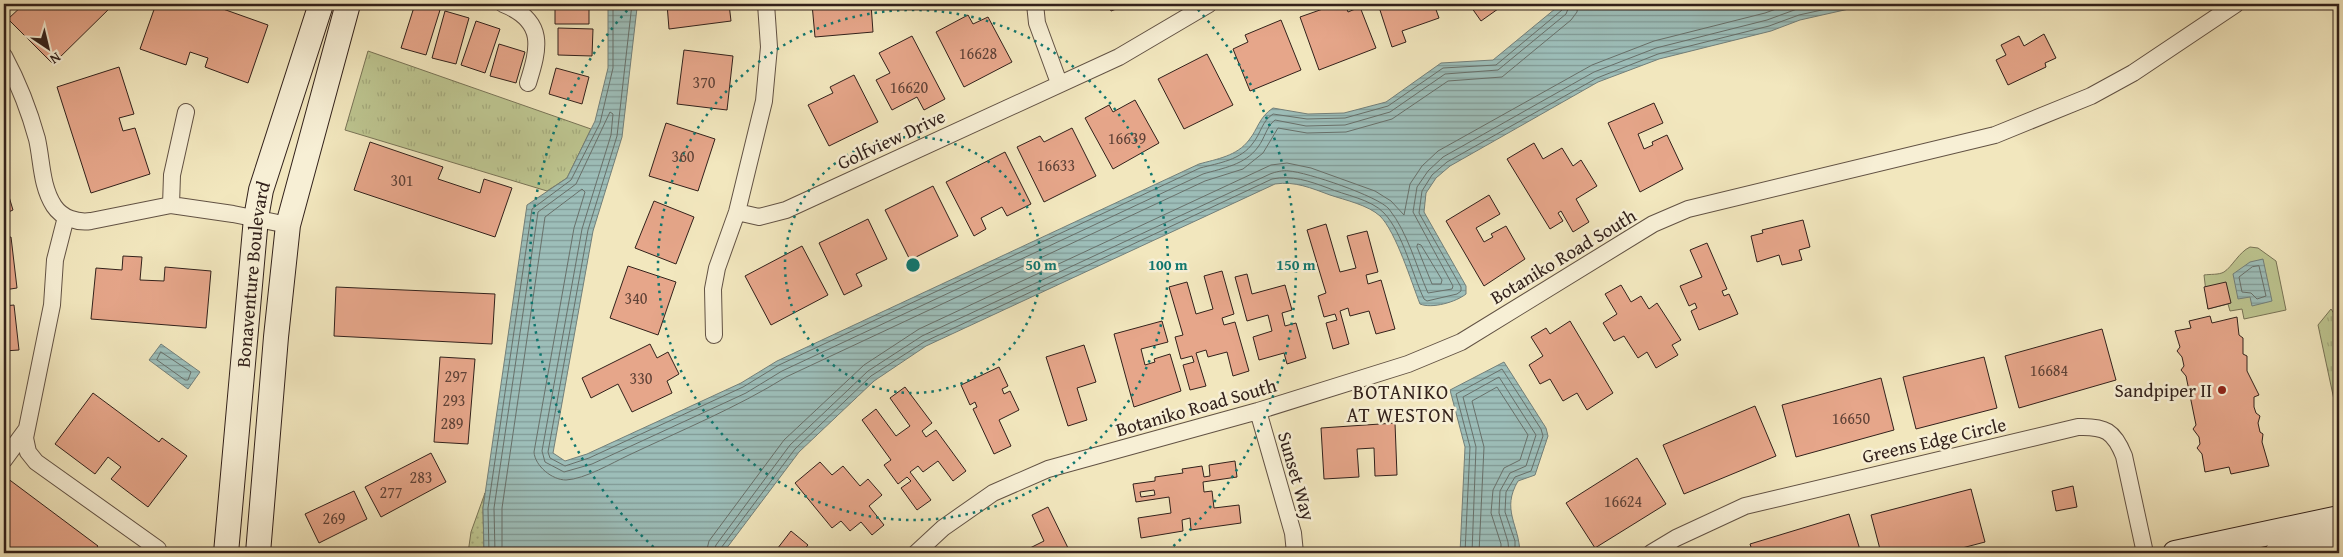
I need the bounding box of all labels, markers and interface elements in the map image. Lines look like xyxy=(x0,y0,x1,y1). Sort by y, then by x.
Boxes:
north arrow xyxy=(22,22,72,72)
house number: 16628 xyxy=(959,41,998,65)
text: N xyxy=(45,48,65,70)
house number: 370 xyxy=(692,70,716,94)
house number: 16620 xyxy=(890,75,929,99)
street label: Golfview Drive xyxy=(832,102,950,176)
house number: 16639 xyxy=(1108,126,1147,150)
house number: 360 xyxy=(671,144,695,168)
house number: 16633 xyxy=(1037,153,1075,177)
house number: 301 xyxy=(390,168,414,192)
street label: Bonaventure Boulevard xyxy=(229,177,277,369)
street label: Botaniko Road South xyxy=(1485,201,1642,311)
text: 50 m xyxy=(1025,254,1057,275)
text: 100 m xyxy=(1148,254,1188,275)
text: 150 m xyxy=(1276,254,1316,275)
centre of rings xyxy=(904,256,922,274)
house number: 340 xyxy=(624,286,648,310)
house number: 16684 xyxy=(2030,358,2069,382)
house number: 297 xyxy=(444,364,468,388)
house number: 330 xyxy=(629,366,653,390)
street label: Botaniko Road South xyxy=(1112,371,1280,443)
place label: Sandpiper II xyxy=(2114,376,2212,404)
district label: BOTANIKO AT WESTON xyxy=(1346,377,1456,429)
marker: Sandpiper II xyxy=(2216,384,2228,396)
house number: 293 xyxy=(442,388,466,412)
house number: 16650 xyxy=(1832,406,1871,430)
street label: Greens Edge Circle xyxy=(1859,410,2009,470)
house number: 289 xyxy=(440,411,464,435)
street label: Sunset Way xyxy=(1271,428,1323,524)
house number: 283 xyxy=(409,465,433,489)
house number: 277 xyxy=(379,480,403,504)
house number: 16624 xyxy=(1604,489,1643,513)
house number: 269 xyxy=(322,506,346,530)

